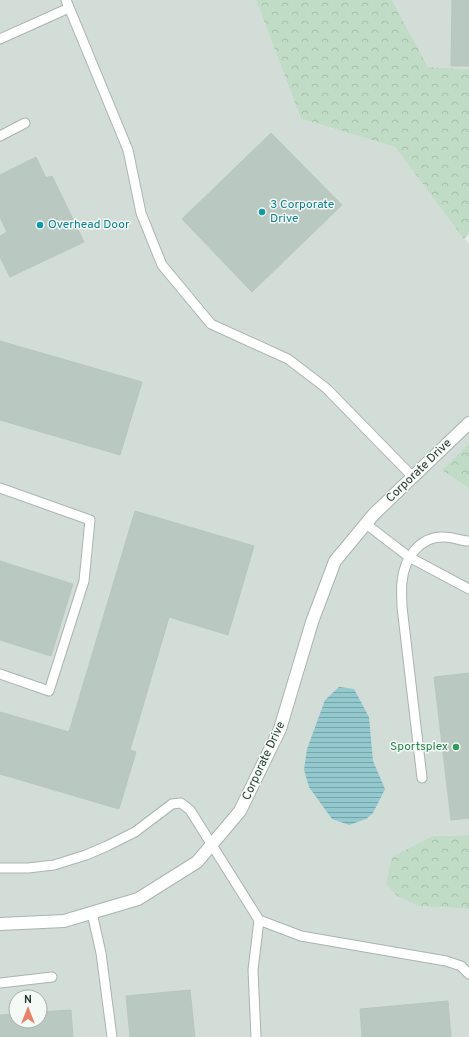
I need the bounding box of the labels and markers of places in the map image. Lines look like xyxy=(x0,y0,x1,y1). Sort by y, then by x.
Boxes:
place label: 3 Corporate Drive xyxy=(270,197,334,227)
marker: 3 Corporate Drive xyxy=(257,207,267,217)
place label: Overhead Door xyxy=(48,217,130,233)
marker: Overhead Door xyxy=(35,220,45,230)
place label: Sportsplex xyxy=(390,739,448,755)
marker: Sportsplex xyxy=(451,742,461,752)

